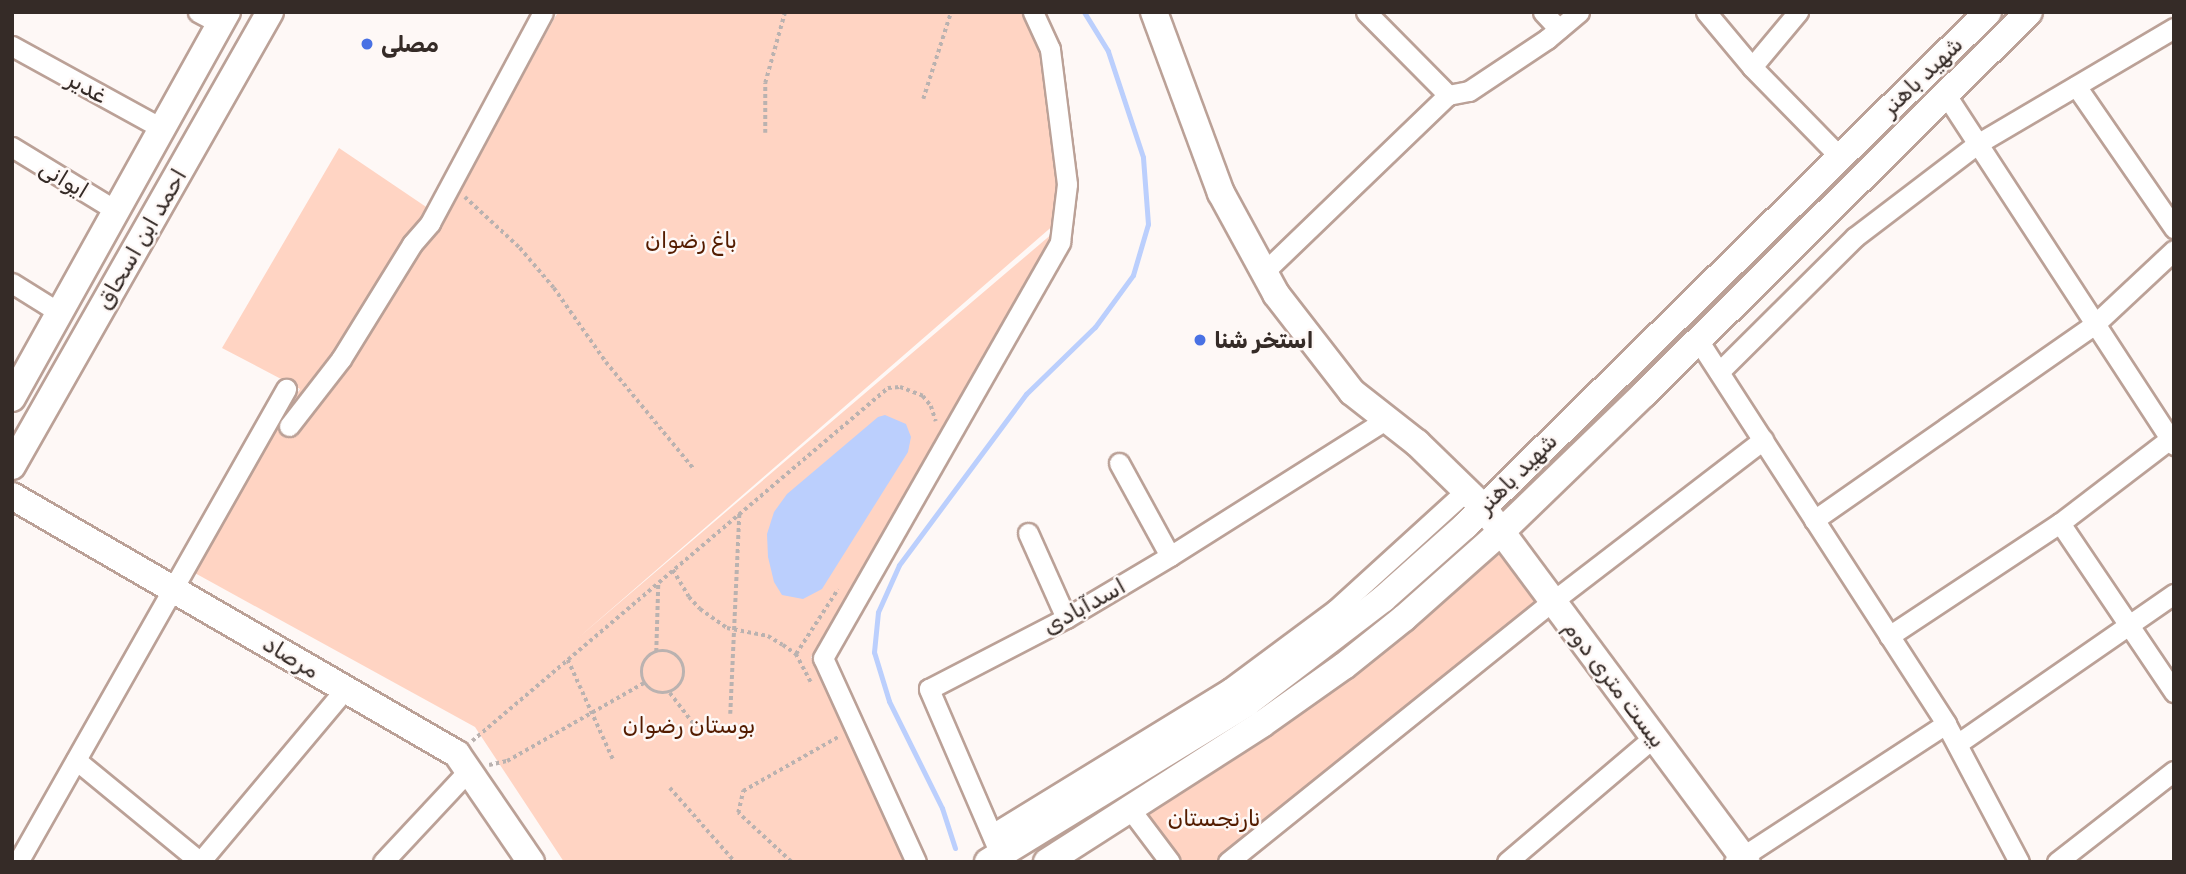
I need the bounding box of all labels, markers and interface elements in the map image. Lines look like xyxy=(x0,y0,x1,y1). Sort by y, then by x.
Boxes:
place label: مصلی xyxy=(381,30,439,58)
street label: شهید باهنر xyxy=(1876,31,1968,121)
marker: مصلی xyxy=(359,36,375,52)
street label: غدیر xyxy=(62,65,112,109)
street label: ایوانی xyxy=(34,154,94,204)
street label: احمد ابن اسحاق xyxy=(90,164,192,314)
park label: باغ رضوان xyxy=(645,226,737,254)
place label: استخر شنا xyxy=(1214,326,1314,354)
marker: استخر شنا xyxy=(1192,332,1208,348)
street label: شهید باهنر xyxy=(1471,427,1563,519)
street label: اسدآبادی xyxy=(1038,572,1130,640)
street label: بیست متری دوم xyxy=(1558,615,1672,753)
street label: مرصاد xyxy=(258,629,324,685)
park label: بوستان رضوان xyxy=(623,711,755,739)
park label: نارنجستان xyxy=(1167,804,1261,832)

